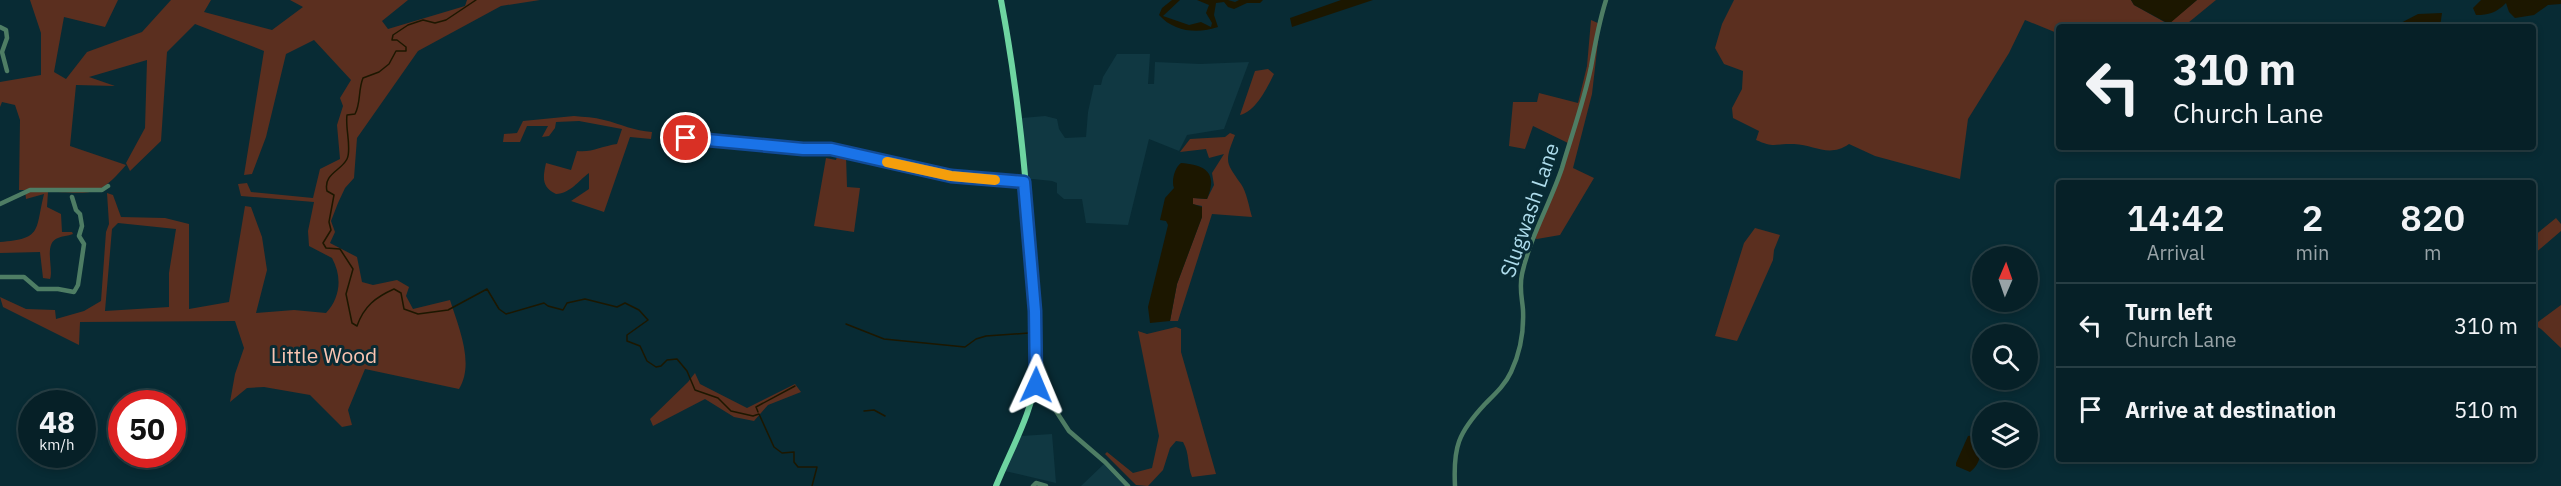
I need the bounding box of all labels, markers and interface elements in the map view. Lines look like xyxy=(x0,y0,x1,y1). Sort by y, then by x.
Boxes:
text: 310 m xyxy=(2173,42,2296,97)
icon: left xyxy=(2074,48,2152,126)
text: Church Lane xyxy=(2173,95,2324,130)
pin xyxy=(660,112,711,163)
icon: arrive xyxy=(669,121,702,154)
street label: Slugwash Lane xyxy=(1493,139,1565,281)
text: 14:42 xyxy=(2127,194,2225,241)
text: 2 xyxy=(2302,194,2323,241)
text: 820 xyxy=(2400,194,2465,241)
text: Arrival xyxy=(2147,239,2205,266)
text: min xyxy=(2296,239,2329,266)
text: m xyxy=(2424,239,2441,266)
north arrow xyxy=(1972,246,2038,312)
map controls xyxy=(1972,246,2038,468)
text: Turn left xyxy=(2125,297,2213,326)
icon: left xyxy=(2074,309,2107,342)
text: 310 m xyxy=(2454,311,2518,340)
button: search xyxy=(1972,324,2038,390)
text: Church Lane xyxy=(2125,326,2237,353)
park label: Little Wood xyxy=(271,341,377,369)
position arrow xyxy=(1004,353,1068,417)
speed limit sign: 50 xyxy=(108,390,186,468)
icon: arrive xyxy=(2074,393,2107,426)
text: Arrive at destination xyxy=(2125,395,2336,424)
text: 510 m xyxy=(2454,395,2518,424)
text: 48 xyxy=(39,402,75,441)
button: layers xyxy=(1972,402,2038,468)
text: km/h xyxy=(39,435,75,454)

